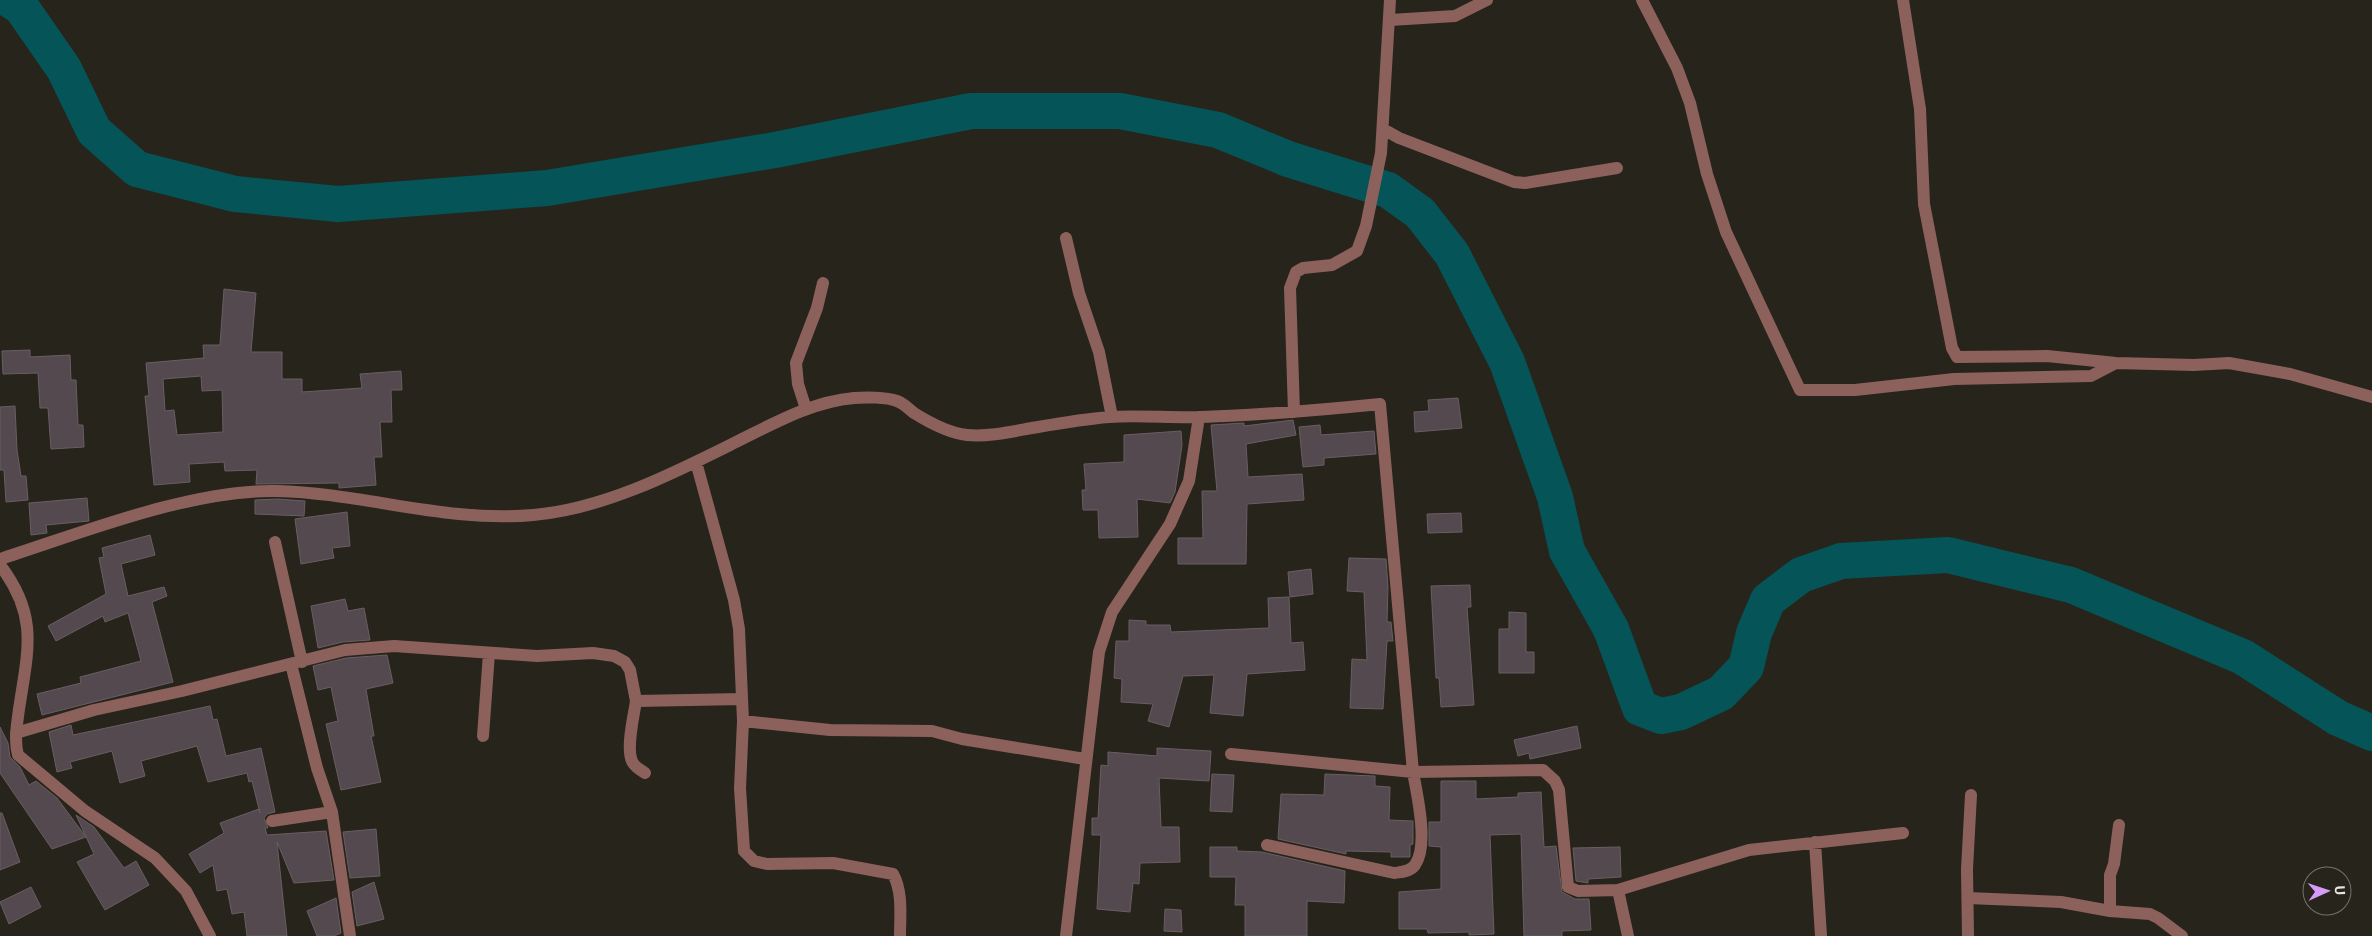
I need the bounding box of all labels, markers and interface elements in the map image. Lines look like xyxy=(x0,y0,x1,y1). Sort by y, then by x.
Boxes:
north arrow xyxy=(2302,866,2352,916)
text: U xyxy=(2332,885,2348,895)

